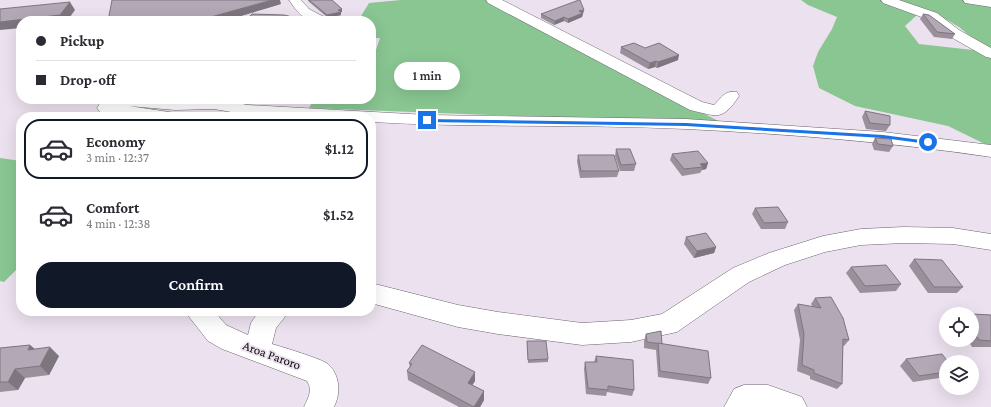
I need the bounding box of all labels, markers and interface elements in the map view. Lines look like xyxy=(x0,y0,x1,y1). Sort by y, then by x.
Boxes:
text: Pickup xyxy=(60,33,104,49)
callout: 1 min xyxy=(394,62,460,90)
text: 1 min xyxy=(413,68,441,83)
text: Drop-off xyxy=(60,72,116,88)
route end xyxy=(418,111,436,129)
icon: car xyxy=(38,131,74,167)
route start xyxy=(919,133,937,151)
text: Economy xyxy=(86,134,145,150)
text: $1.12 xyxy=(325,141,354,157)
text: 3 min · 12:37 xyxy=(86,150,149,165)
icon: car xyxy=(38,197,74,233)
text: Comfort xyxy=(86,200,140,216)
text: $1.52 xyxy=(323,207,354,223)
text: 4 min · 12:38 xyxy=(86,216,151,231)
button: Confirm xyxy=(36,262,356,308)
map controls xyxy=(939,307,979,395)
button: locate xyxy=(939,307,979,347)
street label: Aroa Paroro xyxy=(241,338,303,372)
button: layers xyxy=(939,355,979,395)

